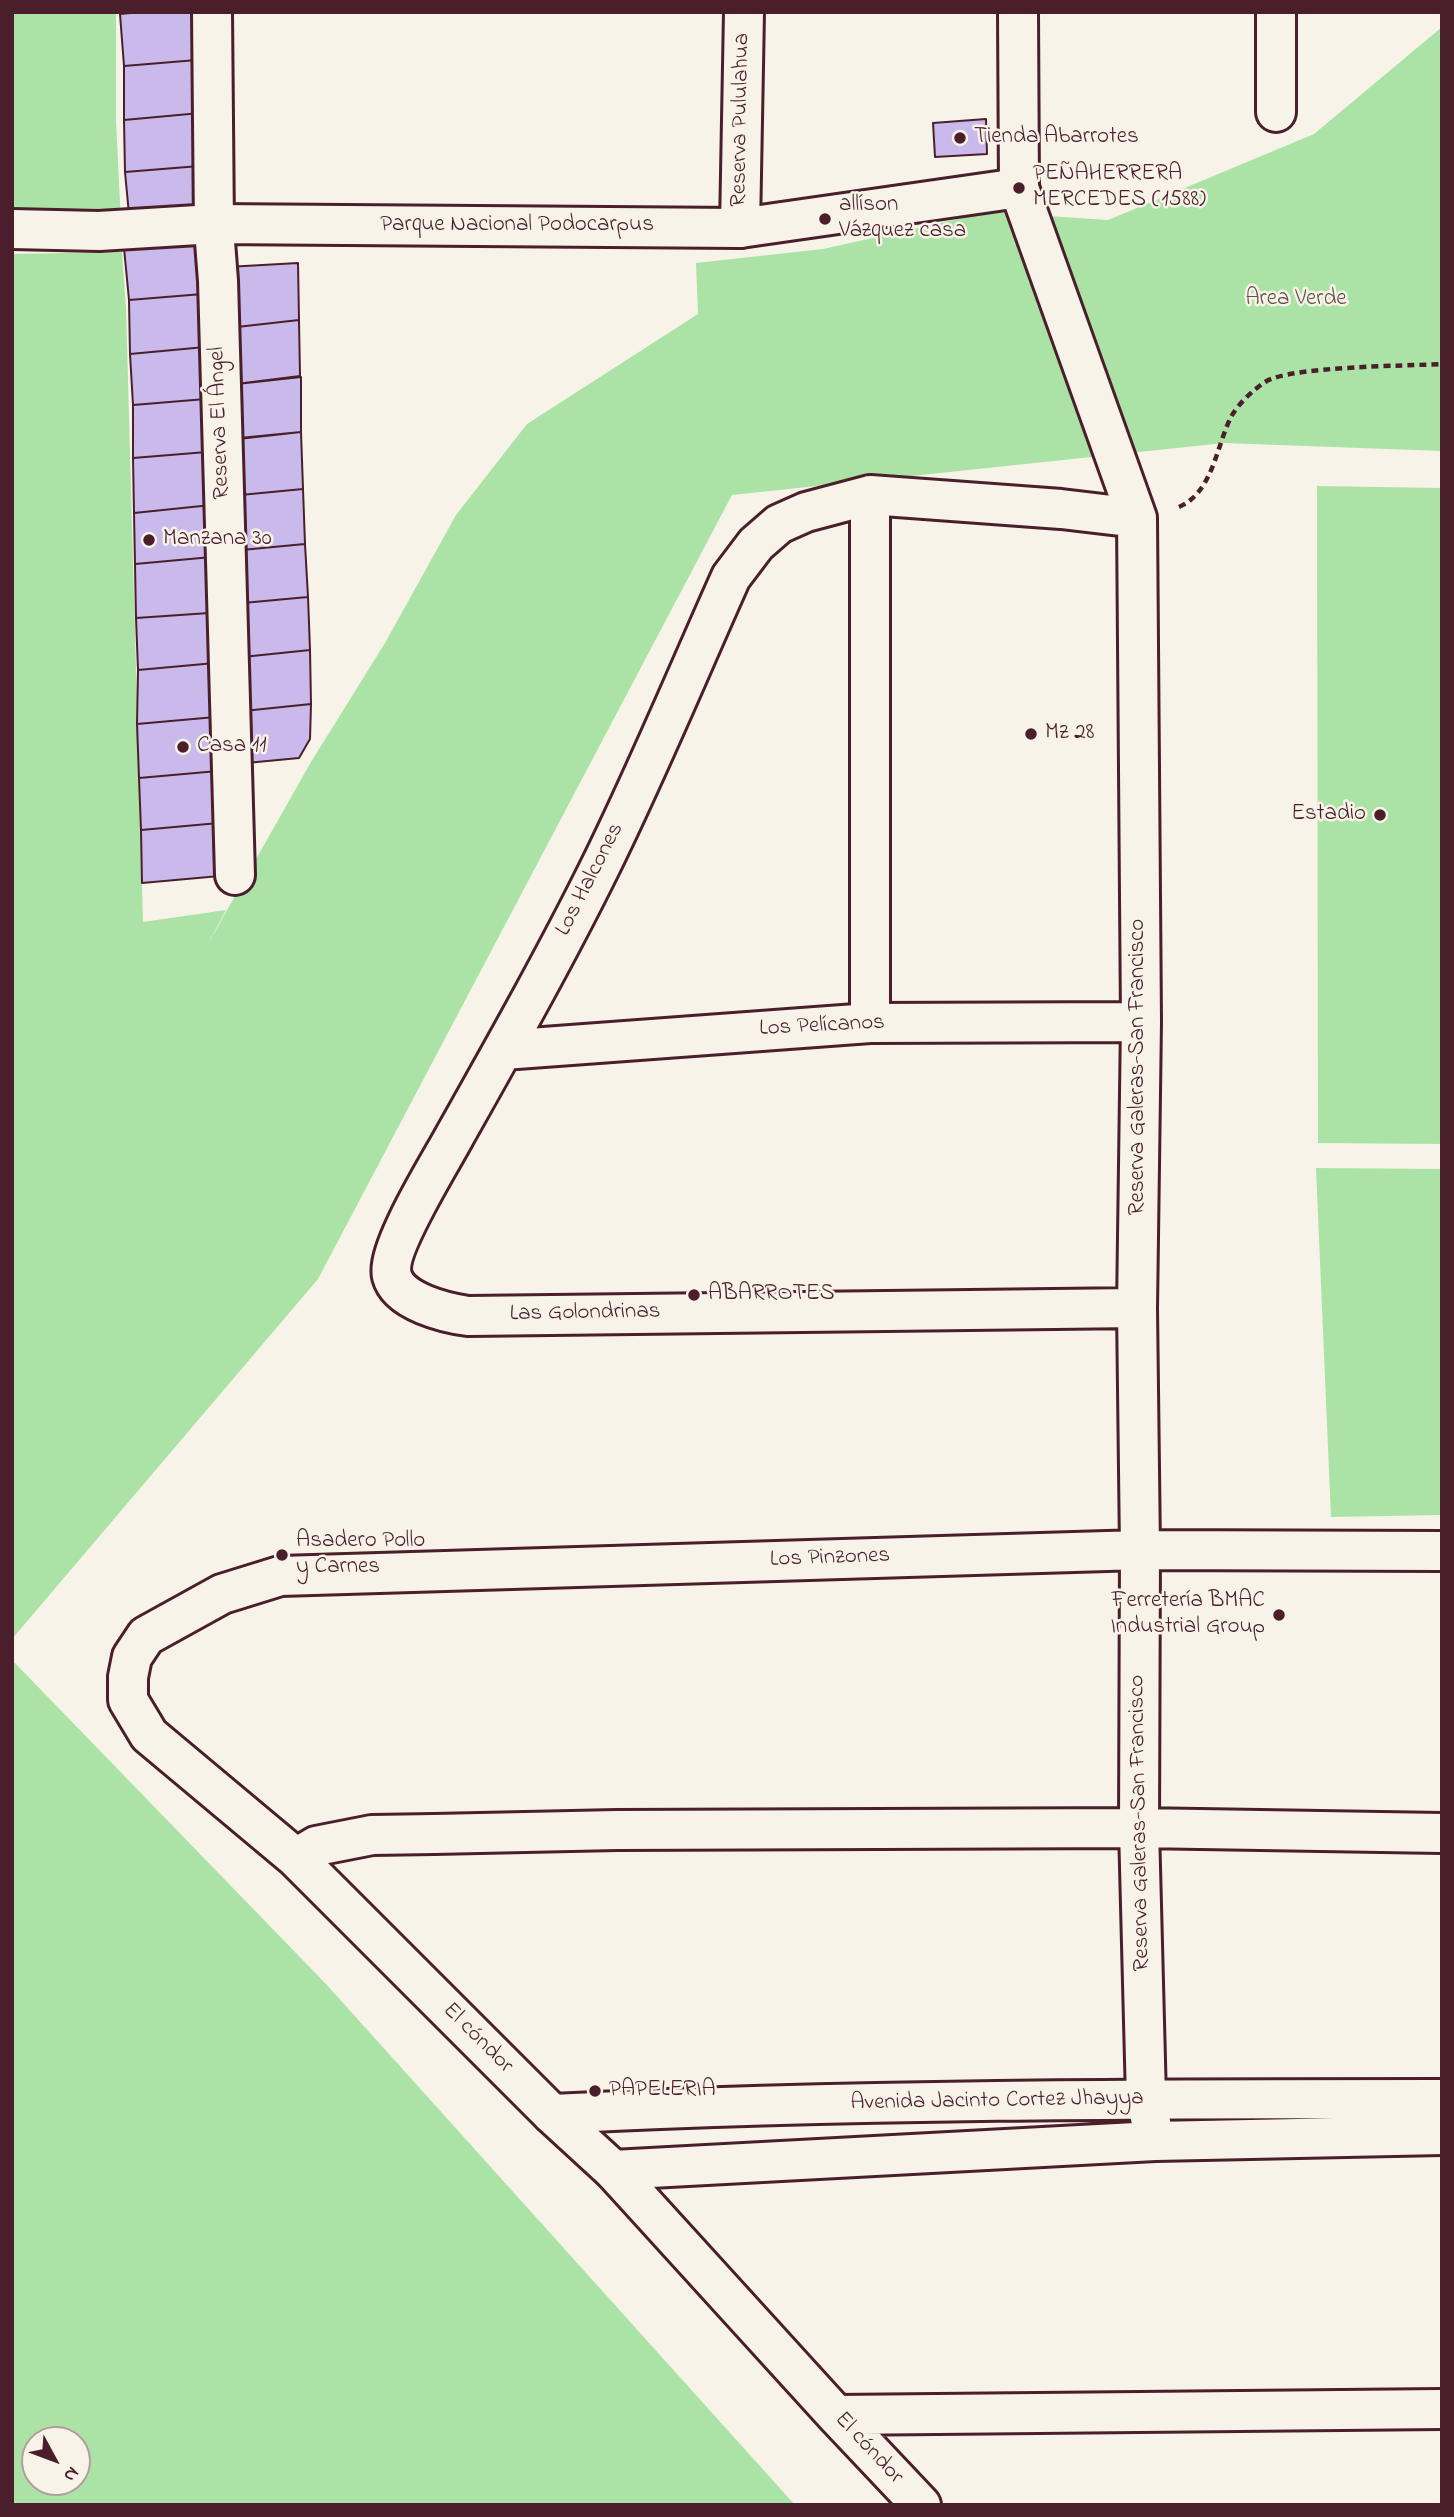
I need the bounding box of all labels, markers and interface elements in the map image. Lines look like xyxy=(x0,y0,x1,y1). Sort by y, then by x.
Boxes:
street label: Reserva Pululahua xyxy=(727,33,757,207)
place label: Tienda Abarrotes xyxy=(974,124,1139,152)
marker: Tienda Abarrotes xyxy=(952,130,968,146)
place label: PEÑAHERRERA MERCEDES (1588) xyxy=(1033,161,1206,215)
marker: PEÑAHERRERA MERCEDES (1588) xyxy=(1011,180,1027,196)
place label: allíson Vázquez casa xyxy=(839,192,966,246)
marker: allíson Vázquez casa xyxy=(817,211,833,227)
street label: Parque Nacional Podocarpus xyxy=(380,212,654,240)
park label: Area Verde xyxy=(1245,286,1347,314)
street label: Reserva El Ángel xyxy=(205,346,237,500)
place label: Manzana 30 xyxy=(163,526,272,554)
marker: Manzana 30 xyxy=(141,532,157,548)
place label: Mz 28 xyxy=(1045,720,1094,748)
marker: Mz 28 xyxy=(1023,726,1039,742)
place label: Casa 11 xyxy=(197,733,267,761)
marker: Casa 11 xyxy=(175,739,191,755)
place label: Estadio xyxy=(1291,801,1366,829)
marker: Estadio xyxy=(1372,807,1388,823)
street label: Los Halcones xyxy=(551,819,631,941)
street label: Reserva Galeras-San Francisco xyxy=(1125,919,1153,1215)
street label: Los Pelícanos xyxy=(758,1010,886,1044)
place label: ABARROTES xyxy=(708,1281,834,1309)
marker: ABARROTES xyxy=(686,1287,702,1303)
street label: Las Golondrinas xyxy=(509,1299,661,1329)
place label: Asadero Pollo y Carnes xyxy=(296,1528,425,1582)
street label: Los Pinzones xyxy=(769,1543,891,1575)
marker: Asadero Pollo y Carnes xyxy=(274,1547,290,1563)
place label: Ferretería BMAC Industrial Group xyxy=(1110,1588,1265,1642)
marker: Ferretería BMAC Industrial Group xyxy=(1271,1607,1287,1623)
street label: Reserva Galeras-San Francisco xyxy=(1125,1675,1157,1971)
street label: El cóndor xyxy=(436,1998,518,2080)
place label: PAPELERIA xyxy=(609,2077,716,2105)
marker: PAPELERIA xyxy=(587,2083,603,2099)
street label: Avenida Jacinto Cortez Jhayya xyxy=(850,2086,1144,2118)
street label: El cóndor xyxy=(828,2407,908,2491)
north arrow xyxy=(21,2426,91,2496)
text: N xyxy=(56,2460,85,2487)

